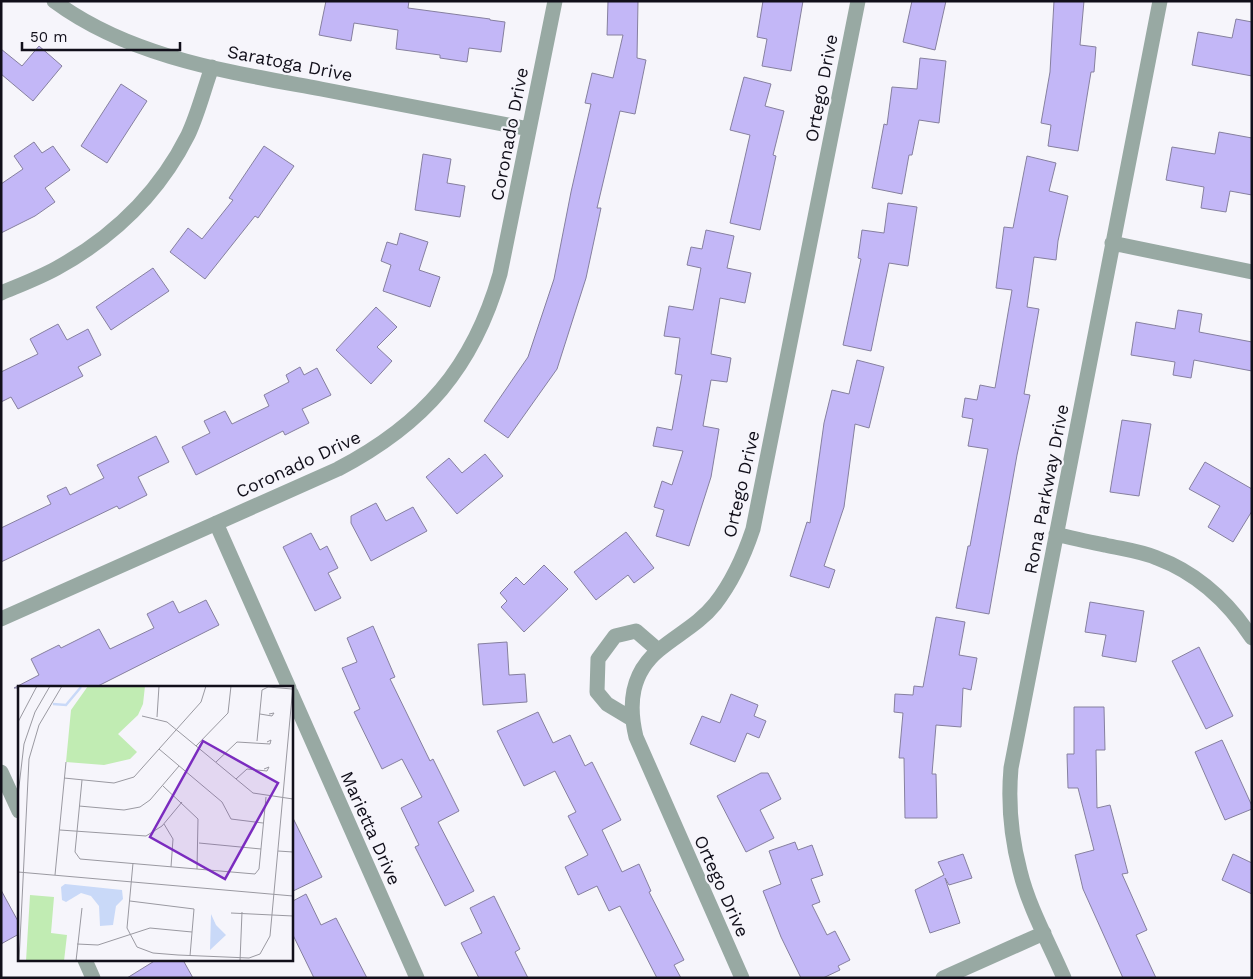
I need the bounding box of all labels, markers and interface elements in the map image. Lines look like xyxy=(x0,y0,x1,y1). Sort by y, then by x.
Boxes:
scale bar xyxy=(22,20,180,52)
text: 50 m xyxy=(30,28,67,46)
street label: Ortego Drive xyxy=(800,32,842,144)
street label: Saratoga Drive xyxy=(226,41,354,85)
street label: Coronado Drive xyxy=(486,66,532,202)
street label: Rona Parkway Drive xyxy=(1019,402,1073,576)
street label: Coronado Drive xyxy=(232,426,364,502)
street label: Ortego Drive xyxy=(718,428,764,540)
inset map xyxy=(18,686,292,962)
street label: Marietta Drive xyxy=(337,768,405,888)
street label: Ortego Drive xyxy=(690,832,754,940)

